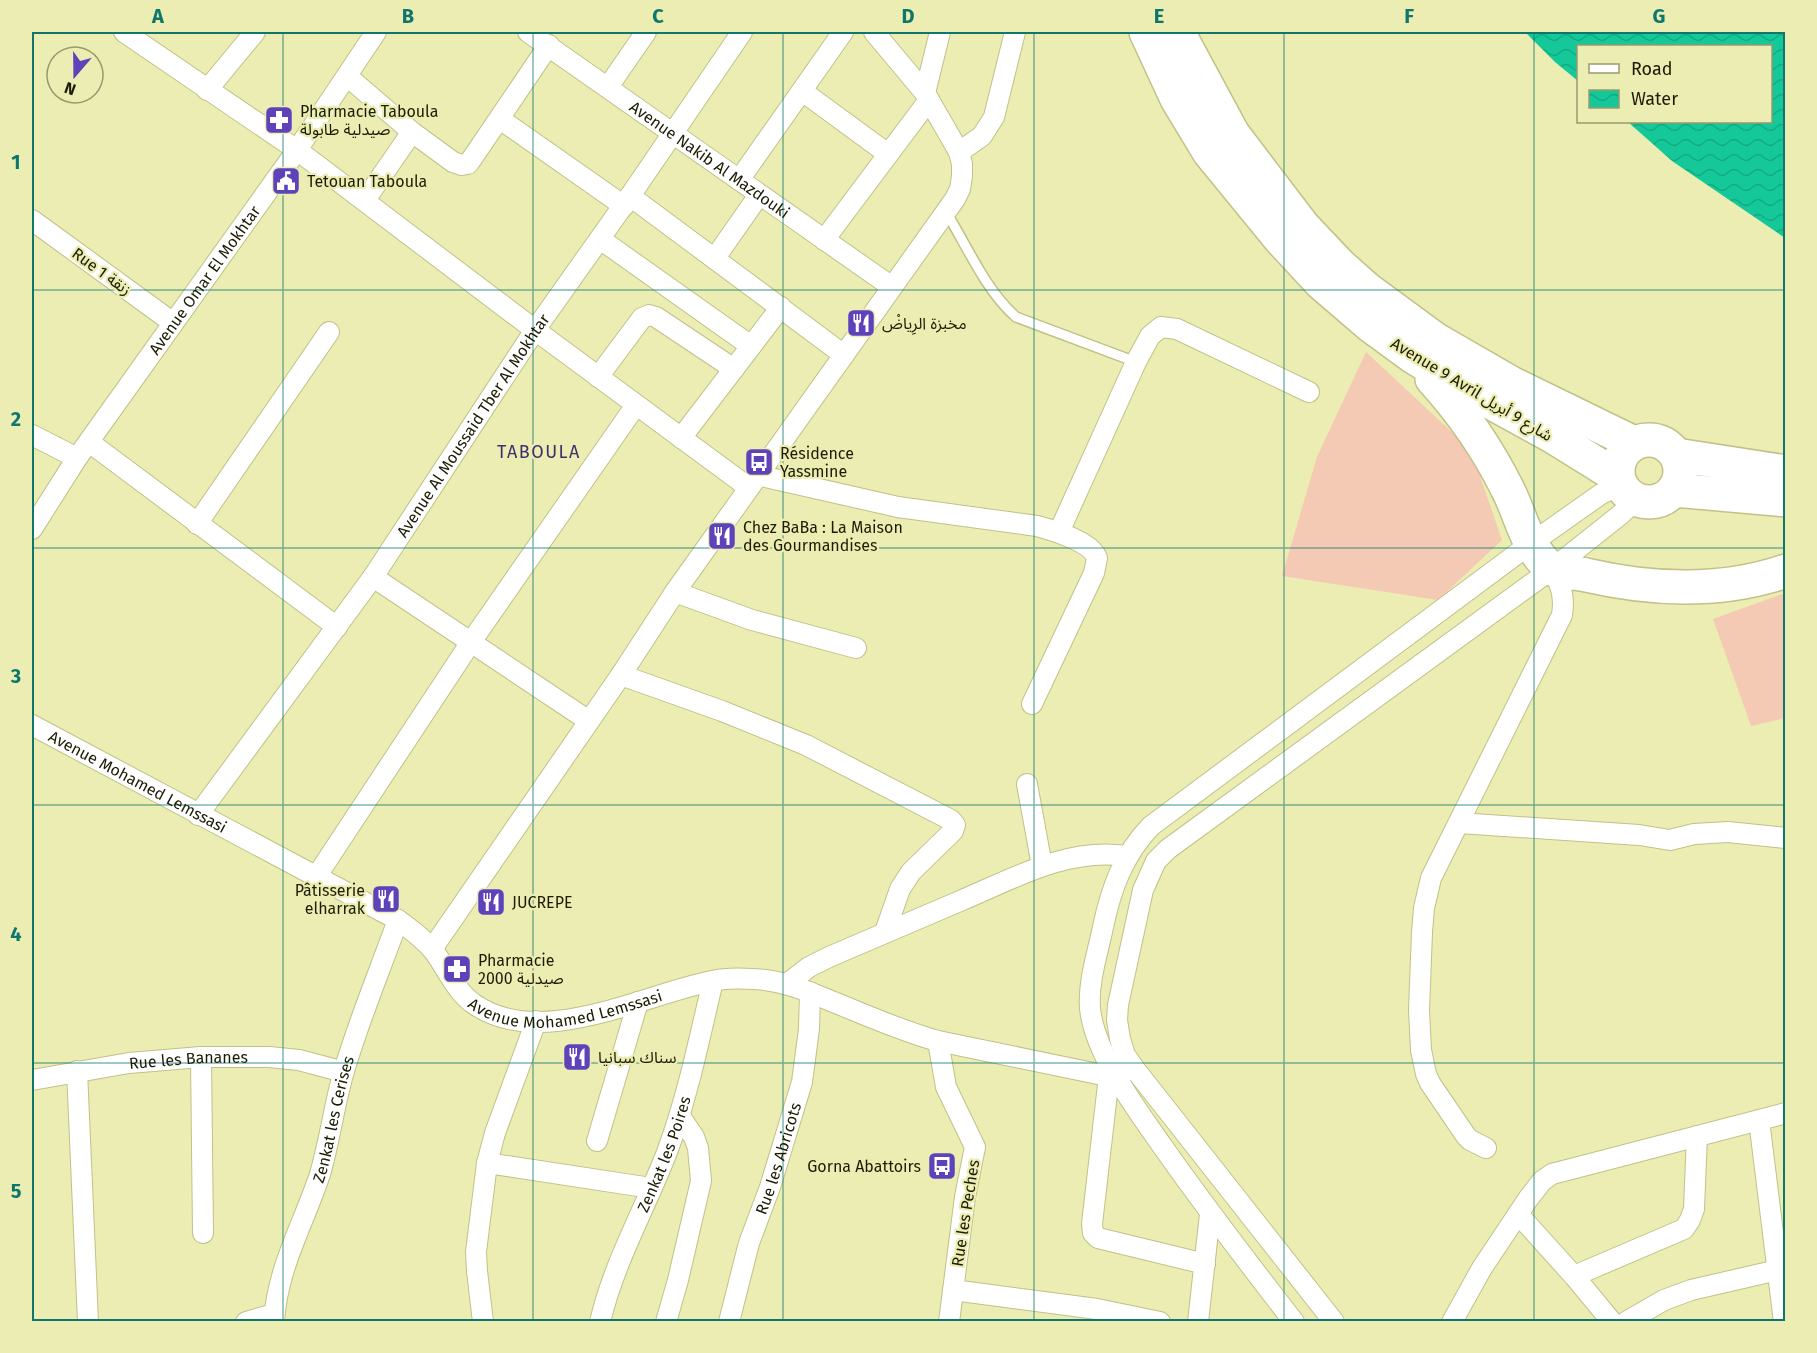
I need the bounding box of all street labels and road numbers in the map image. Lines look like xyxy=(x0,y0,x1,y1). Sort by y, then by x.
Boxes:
street label: Avenue Nakib Al Mazdouki xyxy=(626,97,793,222)
street label: Avenue Omar El Mokhtar xyxy=(145,201,265,358)
street label: Rue 1 زنقة xyxy=(68,244,135,299)
street label: Avenue Al Moussaid Tber Al Mokhtar xyxy=(393,310,554,541)
street label: Avenue 9 Avril شارع 9 أبريل xyxy=(1386,334,1556,448)
street label: Avenue Mohamed Lemssasi xyxy=(45,727,230,837)
street label: Avenue Mohamed Lemssasi xyxy=(469,983,667,1005)
street label: Rue les Bananes xyxy=(128,1048,248,1073)
street label: Zenkat les Cerises xyxy=(309,1054,358,1185)
street label: Zenkat les Poires xyxy=(633,1094,695,1215)
street label: Rue les Abricots xyxy=(752,1100,805,1217)
street label: Rue les Peches xyxy=(948,1158,983,1268)

